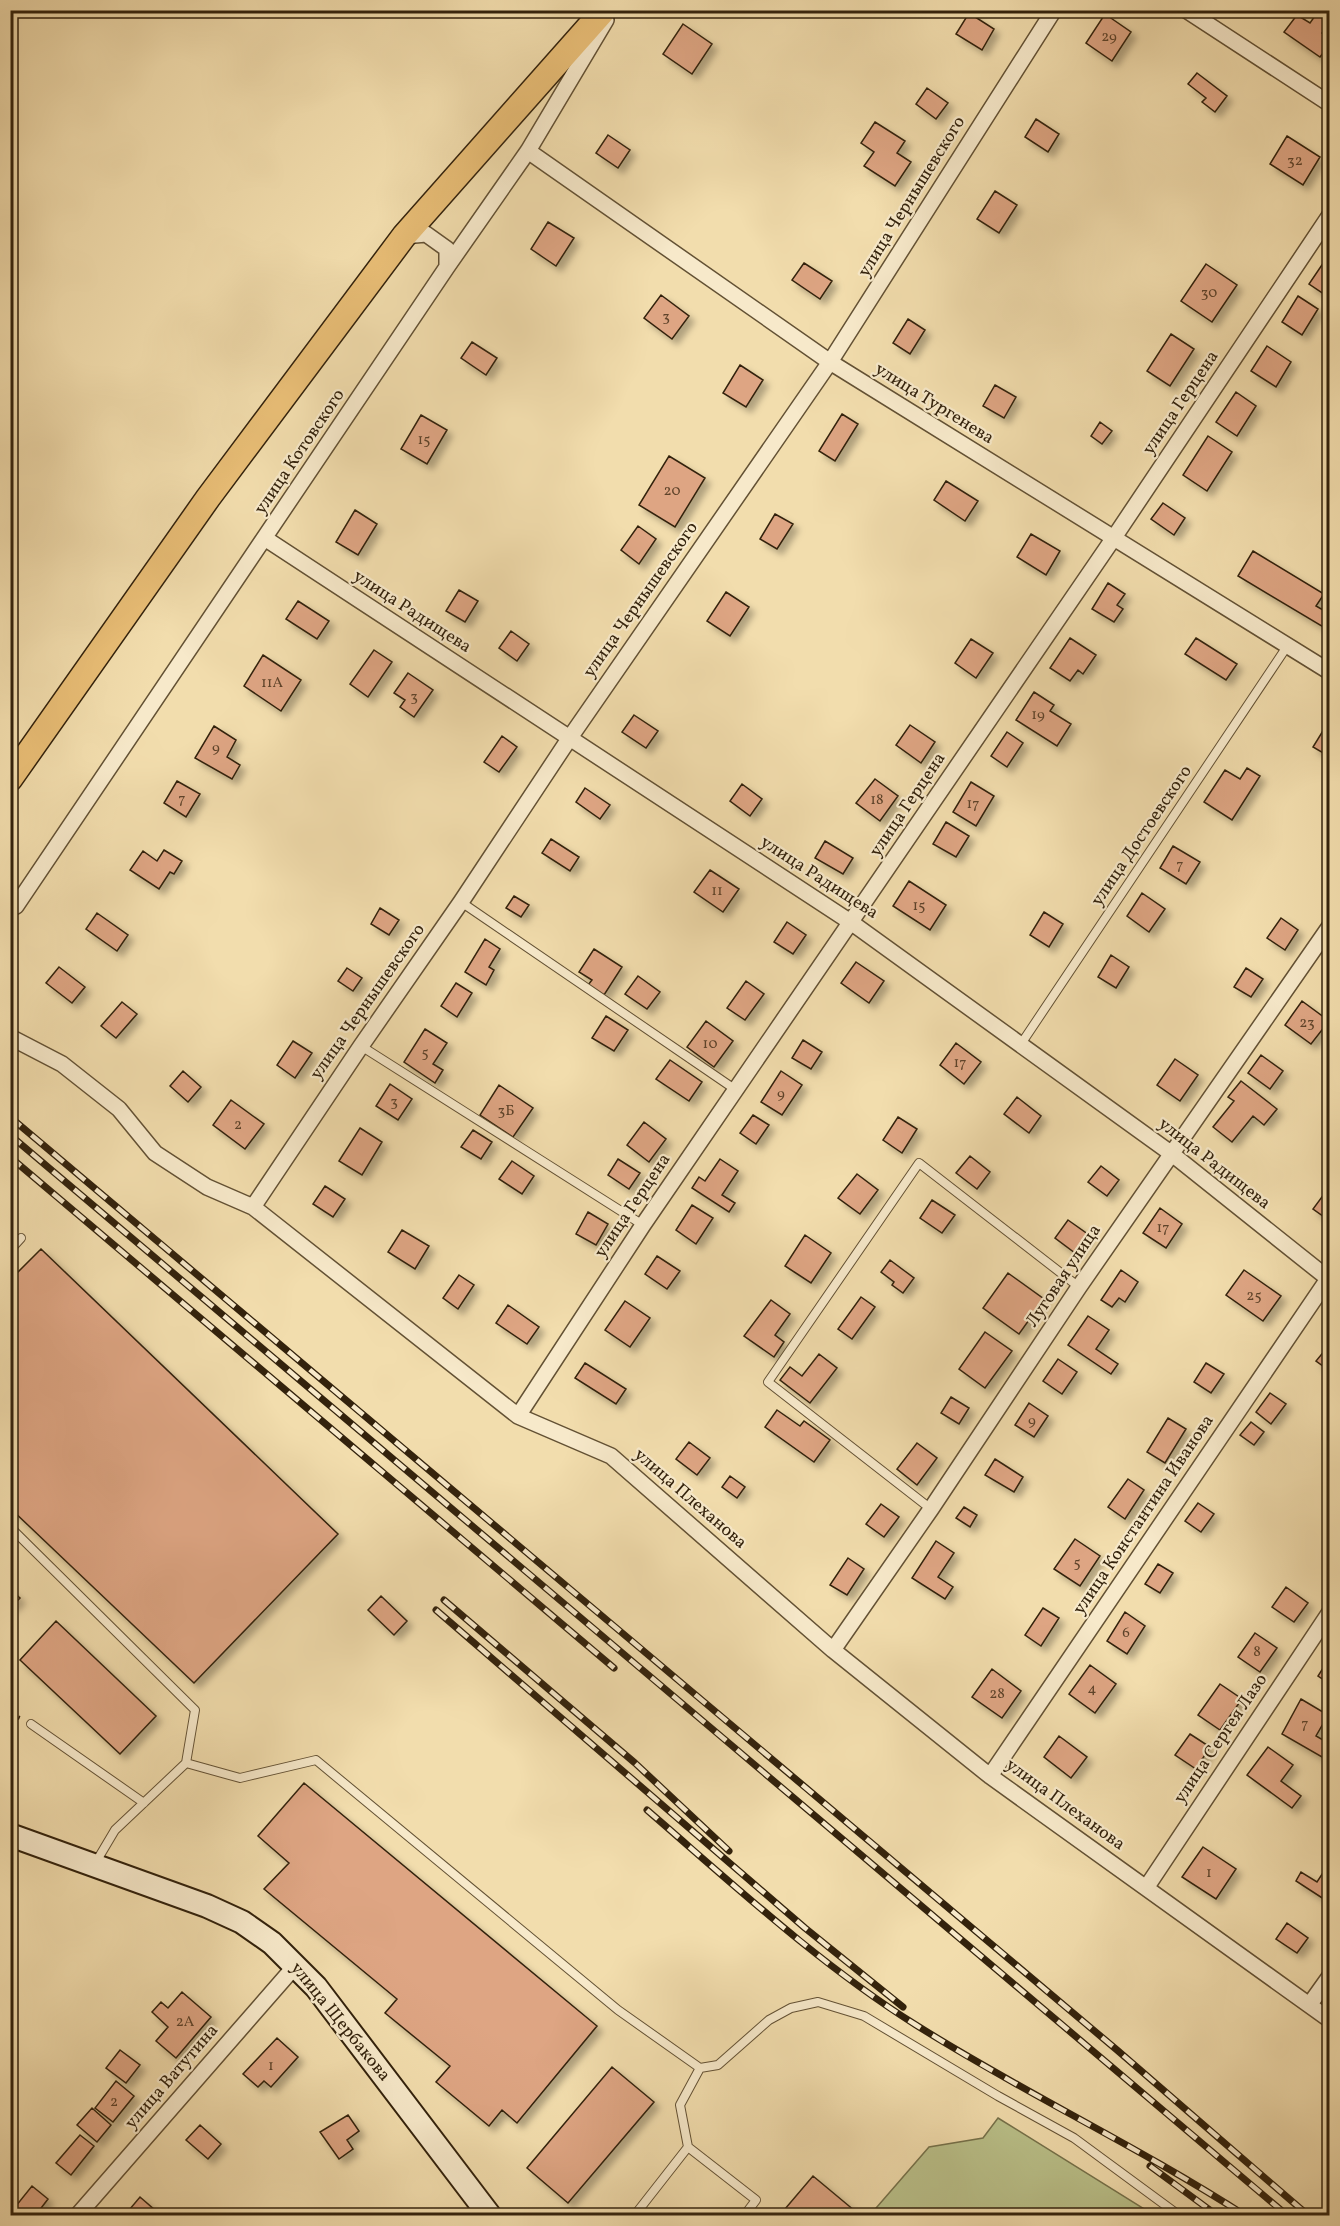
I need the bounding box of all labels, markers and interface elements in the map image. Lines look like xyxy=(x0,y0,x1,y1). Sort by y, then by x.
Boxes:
house number: 29 xyxy=(1101,27,1117,48)
street label: улица Чернышевского xyxy=(852,112,972,282)
house number: 32 xyxy=(1287,151,1303,172)
house number: 30 xyxy=(1201,283,1217,304)
house number: 3 xyxy=(662,307,670,328)
street label: улица Герцена xyxy=(1137,346,1225,460)
street label: улица Тургенева xyxy=(869,357,999,451)
street label: улица Котовского xyxy=(249,384,351,520)
house number: 15 xyxy=(417,430,431,451)
house number: 20 xyxy=(664,481,680,502)
street label: улица Чернышевского xyxy=(578,517,704,683)
street label: улица Радищева xyxy=(348,564,476,660)
house number: 11А xyxy=(261,673,284,694)
house number: 3 xyxy=(410,687,418,708)
house number: 19 xyxy=(1031,705,1045,726)
house number: 9 xyxy=(212,738,220,759)
street label: улица Герцена xyxy=(864,748,952,862)
street label: улица Достоевского xyxy=(1086,761,1198,911)
house number: 7 xyxy=(178,789,186,810)
house number: 18 xyxy=(870,790,884,811)
house number: 17 xyxy=(966,794,980,815)
street label: улица Радищева xyxy=(755,830,883,926)
house number: 7 xyxy=(1176,855,1184,876)
house number: 11 xyxy=(711,881,723,902)
house number: 15 xyxy=(912,896,926,917)
street label: улица Чернышевского xyxy=(305,919,431,1085)
house number: 23 xyxy=(1299,1013,1315,1034)
house number: 10 xyxy=(703,1034,717,1055)
house number: 5 xyxy=(421,1043,429,1064)
house number: 17 xyxy=(953,1053,967,1074)
house number: 9 xyxy=(777,1084,785,1105)
house number: 3 xyxy=(390,1092,398,1113)
house number: 3Б xyxy=(498,1101,514,1122)
street label: улица Радищева xyxy=(1152,1112,1276,1216)
house number: 2 xyxy=(234,1115,242,1136)
street label: улица Герцена xyxy=(589,1149,677,1263)
house number: 17 xyxy=(1156,1218,1170,1239)
street label: Луговая улица xyxy=(1020,1220,1108,1332)
house number: 25 xyxy=(1246,1286,1262,1307)
street label: улица Константина Иванова xyxy=(1068,1410,1221,1620)
house number: 9 xyxy=(1028,1411,1036,1432)
street label: улица Плеханова xyxy=(628,1443,752,1555)
house number: 5 xyxy=(1073,1553,1081,1574)
house number: 6 xyxy=(1122,1623,1130,1644)
house number: 8 xyxy=(1253,1642,1261,1663)
street label: улица Сергея Лазо xyxy=(1168,1669,1274,1809)
house number: 4 xyxy=(1088,1679,1097,1700)
house number: 28 xyxy=(989,1684,1005,1705)
house number: 7 xyxy=(1301,1714,1309,1735)
street label: улица Плеханова xyxy=(1000,1753,1130,1857)
house number: 1 xyxy=(1206,1863,1212,1884)
street label: улица Щербакова xyxy=(284,1957,396,2087)
house number: 2А xyxy=(176,2012,195,2033)
street label: улица Ватутина xyxy=(119,2019,225,2135)
house number: 1 xyxy=(268,2056,274,2077)
house number: 2 xyxy=(110,2092,118,2113)

